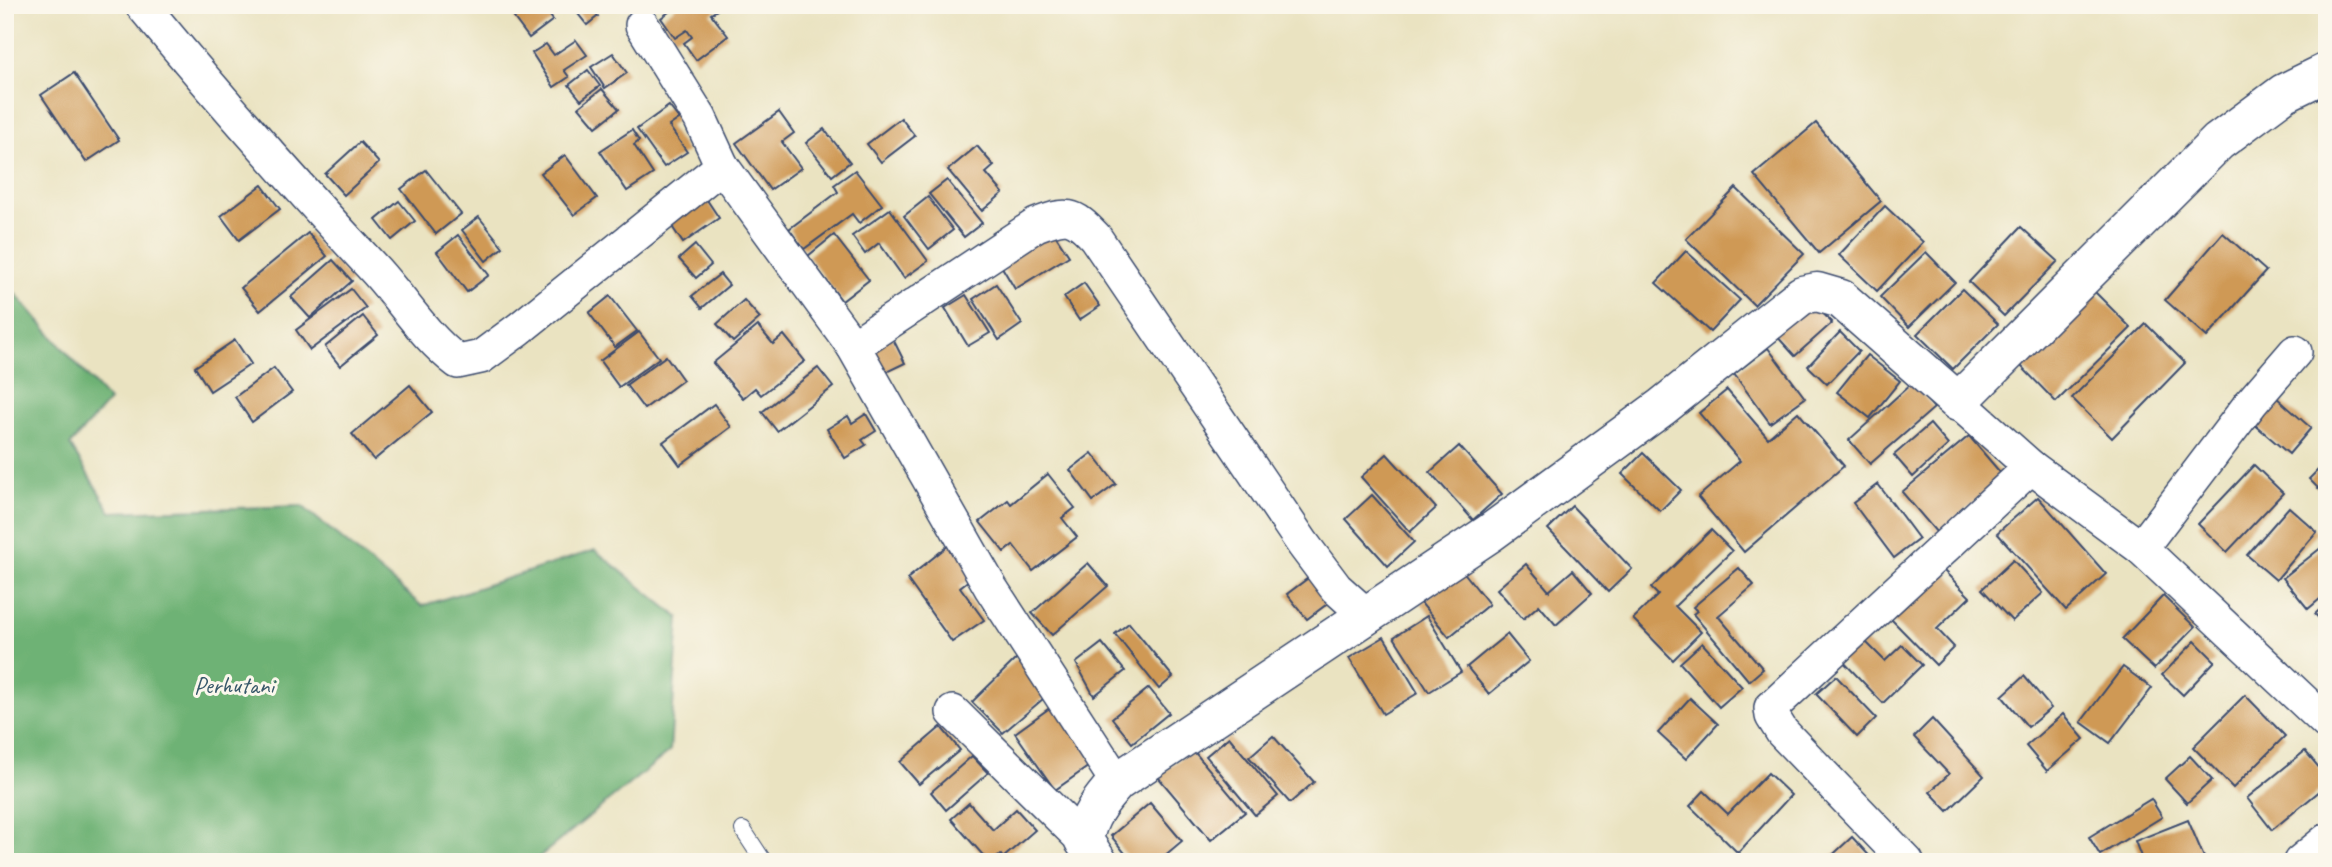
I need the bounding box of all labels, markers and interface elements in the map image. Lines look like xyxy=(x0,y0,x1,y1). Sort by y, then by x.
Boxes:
park label: Perhutani xyxy=(194,670,276,700)

